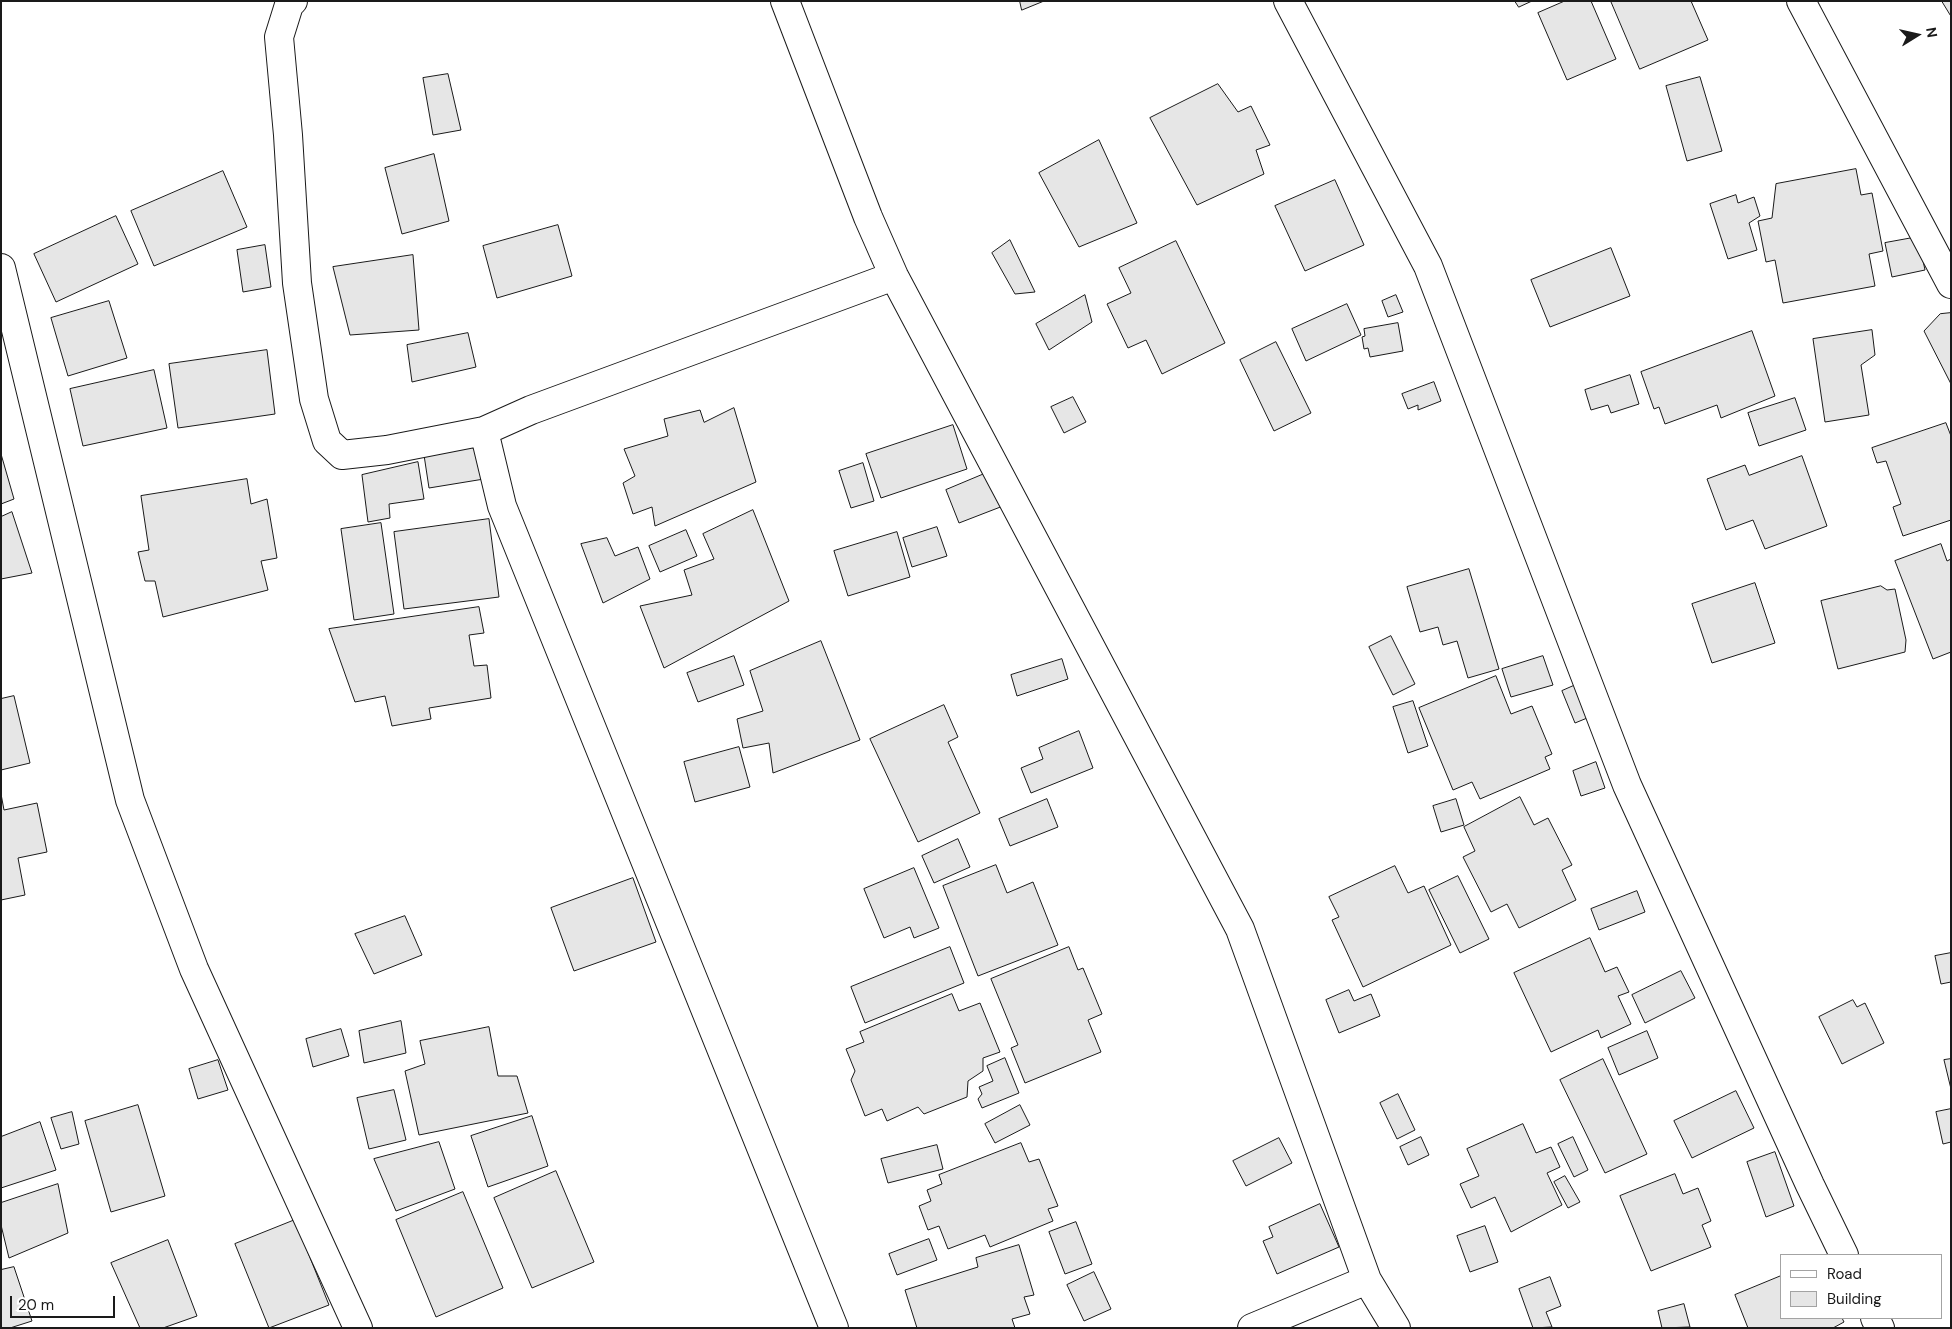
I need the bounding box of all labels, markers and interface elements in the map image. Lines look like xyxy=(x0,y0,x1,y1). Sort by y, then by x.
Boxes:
north arrow xyxy=(1892,10,1942,60)
text: N xyxy=(1922,26,1942,39)
legend xyxy=(1780,1254,1942,1319)
text: Road xyxy=(1827,1264,1862,1284)
scale bar xyxy=(12,1286,118,1318)
text: Building xyxy=(1827,1289,1882,1309)
text: 20 m xyxy=(18,1295,54,1315)

